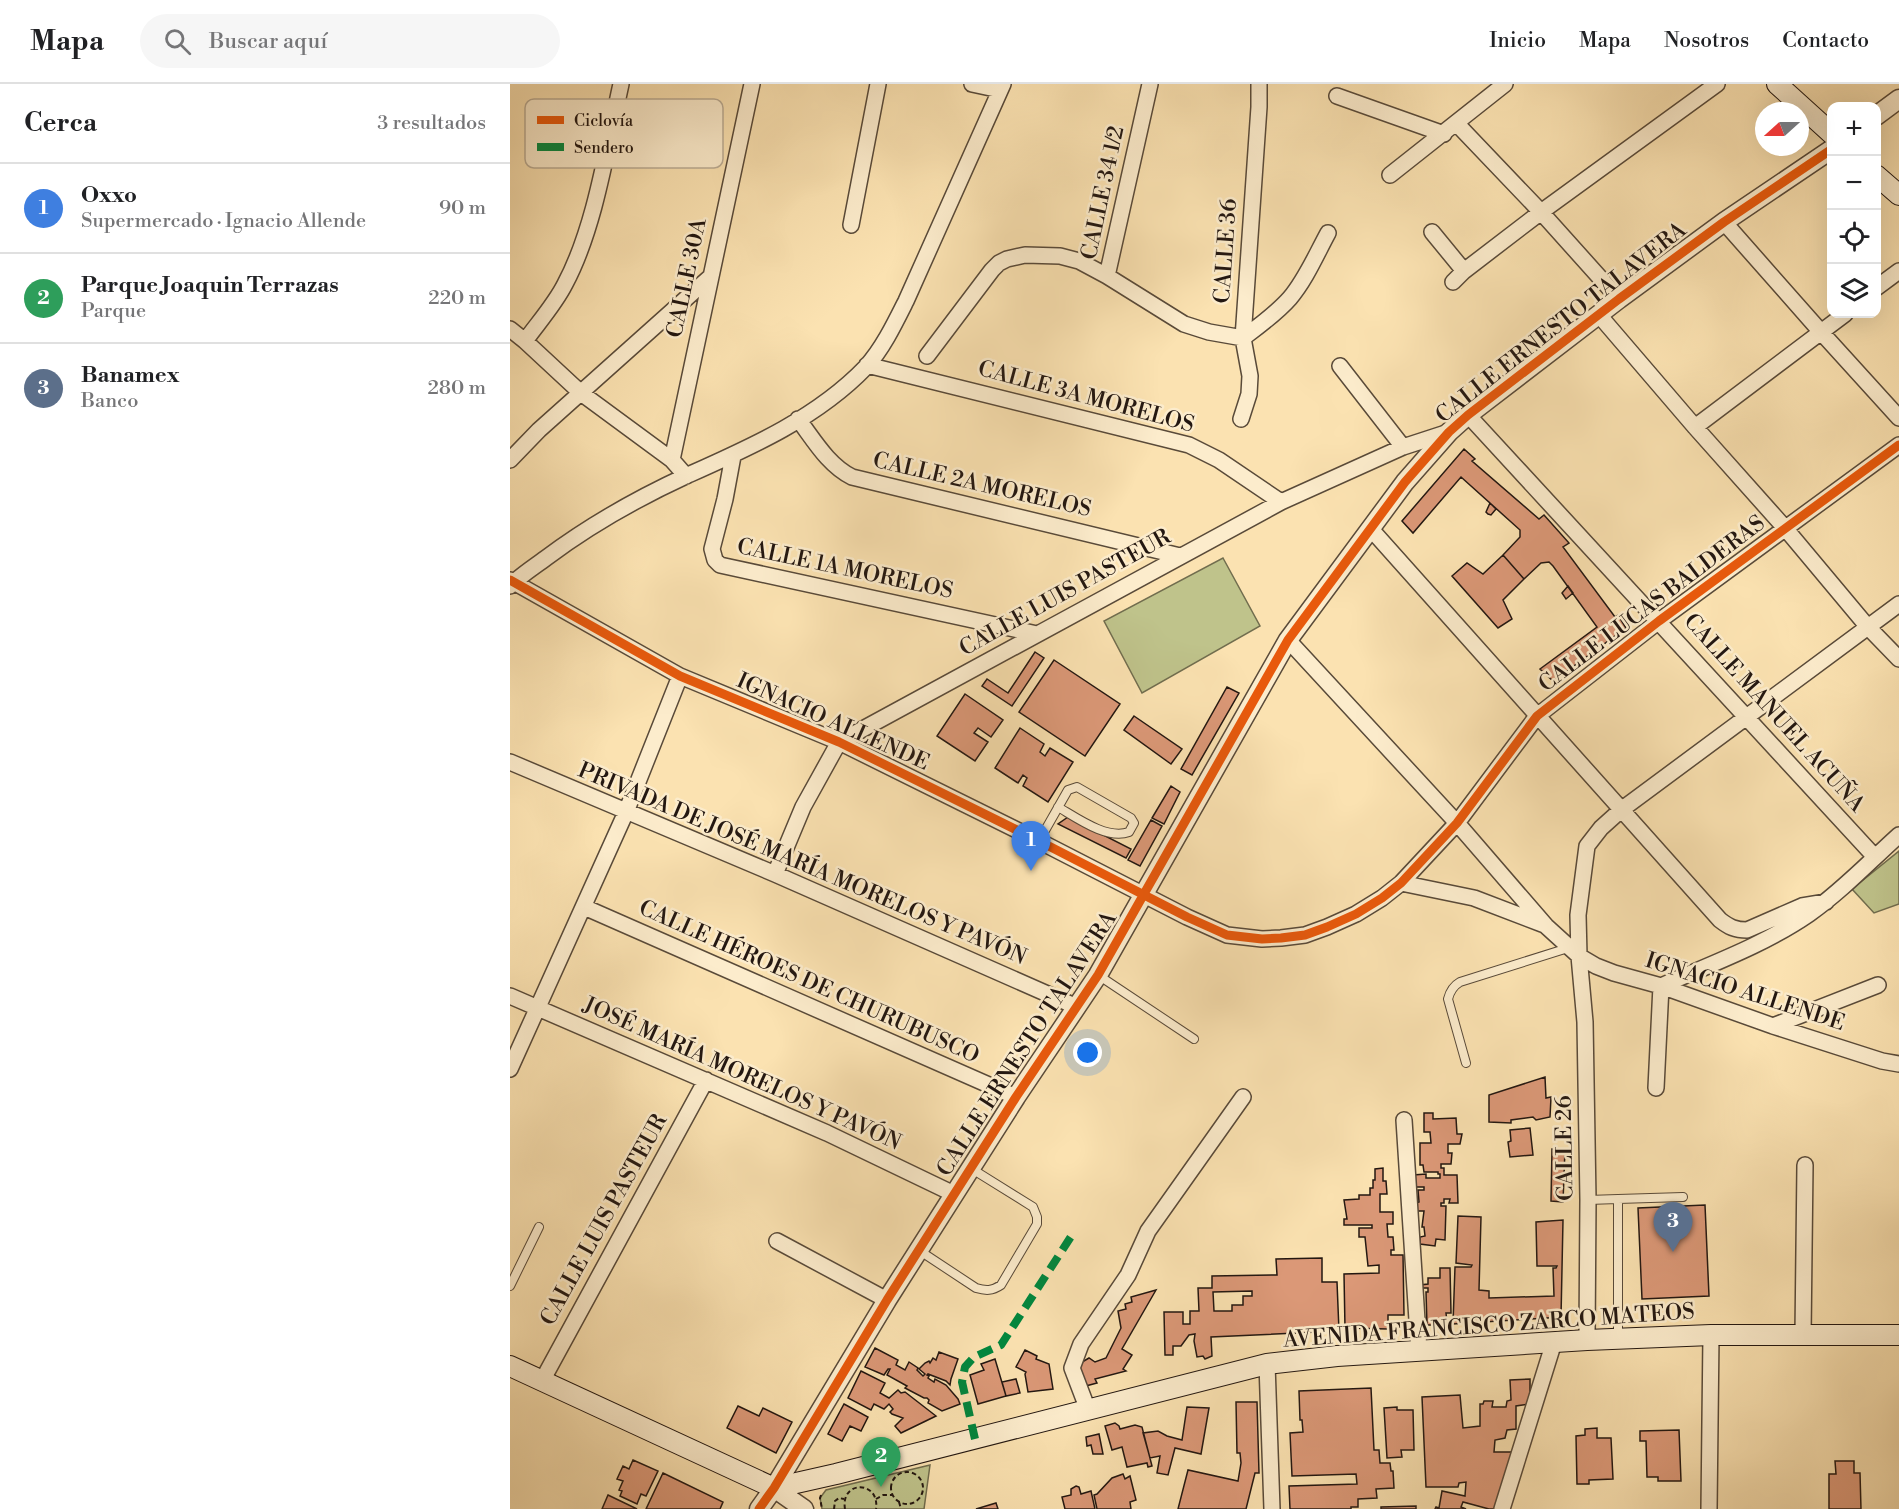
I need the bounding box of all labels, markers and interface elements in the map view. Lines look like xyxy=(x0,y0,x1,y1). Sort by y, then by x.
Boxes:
search box xyxy=(140,14,560,68)
text: Mapa xyxy=(30,24,104,59)
icon: search xyxy=(161,25,194,58)
text: Buscar aquí xyxy=(209,28,328,55)
text: Inicio xyxy=(1489,28,1546,54)
text: Mapa xyxy=(1579,28,1631,54)
text: Nosotros xyxy=(1664,28,1749,54)
text: Contacto xyxy=(1782,28,1869,54)
legend xyxy=(525,99,723,168)
north arrow xyxy=(1755,102,1809,156)
map controls xyxy=(1827,102,1881,318)
button: + xyxy=(1827,102,1881,156)
text: Cerca xyxy=(24,107,97,139)
text: 3 resultados xyxy=(377,111,486,136)
text: Ciclovía xyxy=(574,111,634,131)
street label: CALLE 34 1/2 xyxy=(1076,124,1130,262)
text: Sendero xyxy=(574,138,634,158)
button: − xyxy=(1827,156,1881,210)
text: Oxxo xyxy=(81,182,137,209)
text: 1 xyxy=(39,196,48,221)
text: 90 m xyxy=(439,196,486,221)
street label: CALLE 36 xyxy=(1209,198,1243,304)
text: Supermercado · Ignacio Allende xyxy=(81,209,366,234)
button: locate xyxy=(1827,210,1881,264)
street label: CALLE 30A xyxy=(661,215,713,340)
street label: CALLE ERNESTO TALAVERA xyxy=(1430,216,1692,429)
button: layers xyxy=(1827,264,1881,318)
text: Parque Joaquin Terrazas xyxy=(81,272,339,299)
text: 2 xyxy=(37,286,50,311)
text: 220 m xyxy=(428,286,486,311)
text: Parque xyxy=(81,299,146,324)
street label: CALLE 3A MORELOS xyxy=(975,355,1197,439)
text: Banamex xyxy=(81,362,179,389)
text: 3 xyxy=(37,376,50,401)
text: 280 m xyxy=(427,376,486,401)
text: Banco xyxy=(81,389,138,414)
street label: CALLE 2A MORELOS xyxy=(870,447,1094,523)
street label: CALLE LUCAS BALDERAS xyxy=(1533,510,1771,698)
street label: CALLE LUIS PASTEUR xyxy=(955,523,1176,662)
street label: CALLE 1A MORELOS xyxy=(735,533,955,605)
street label: CALLE MANUEL ACUÑA xyxy=(1678,608,1872,818)
street label: IGNACIO ALLENDE xyxy=(732,667,934,777)
street label: PRIVADA DE JOSÉ MARÍA MORELOS Y PAVÓN xyxy=(574,755,1032,971)
pin: 1 xyxy=(1012,822,1050,871)
street label: CALLE HÉROES DE CHURUBUSCO xyxy=(635,894,984,1070)
street label: CALLE ERNESTO TALAVERA xyxy=(931,906,1123,1181)
street label: IGNACIO ALLENDE xyxy=(1642,947,1848,1037)
street label: JOSÉ MARÍA MORELOS Y PAVÓN xyxy=(578,989,907,1157)
your location xyxy=(1073,1038,1102,1067)
street label: CALLE 26 xyxy=(1551,1095,1579,1201)
street label: CALLE LUIS PASTEUR xyxy=(535,1109,674,1330)
pin: 3 xyxy=(1654,1202,1692,1252)
street label: AVENIDA FRANCISCO ZARCO MATEOS xyxy=(1281,1298,1696,1354)
pin: 2 xyxy=(862,1438,901,1487)

